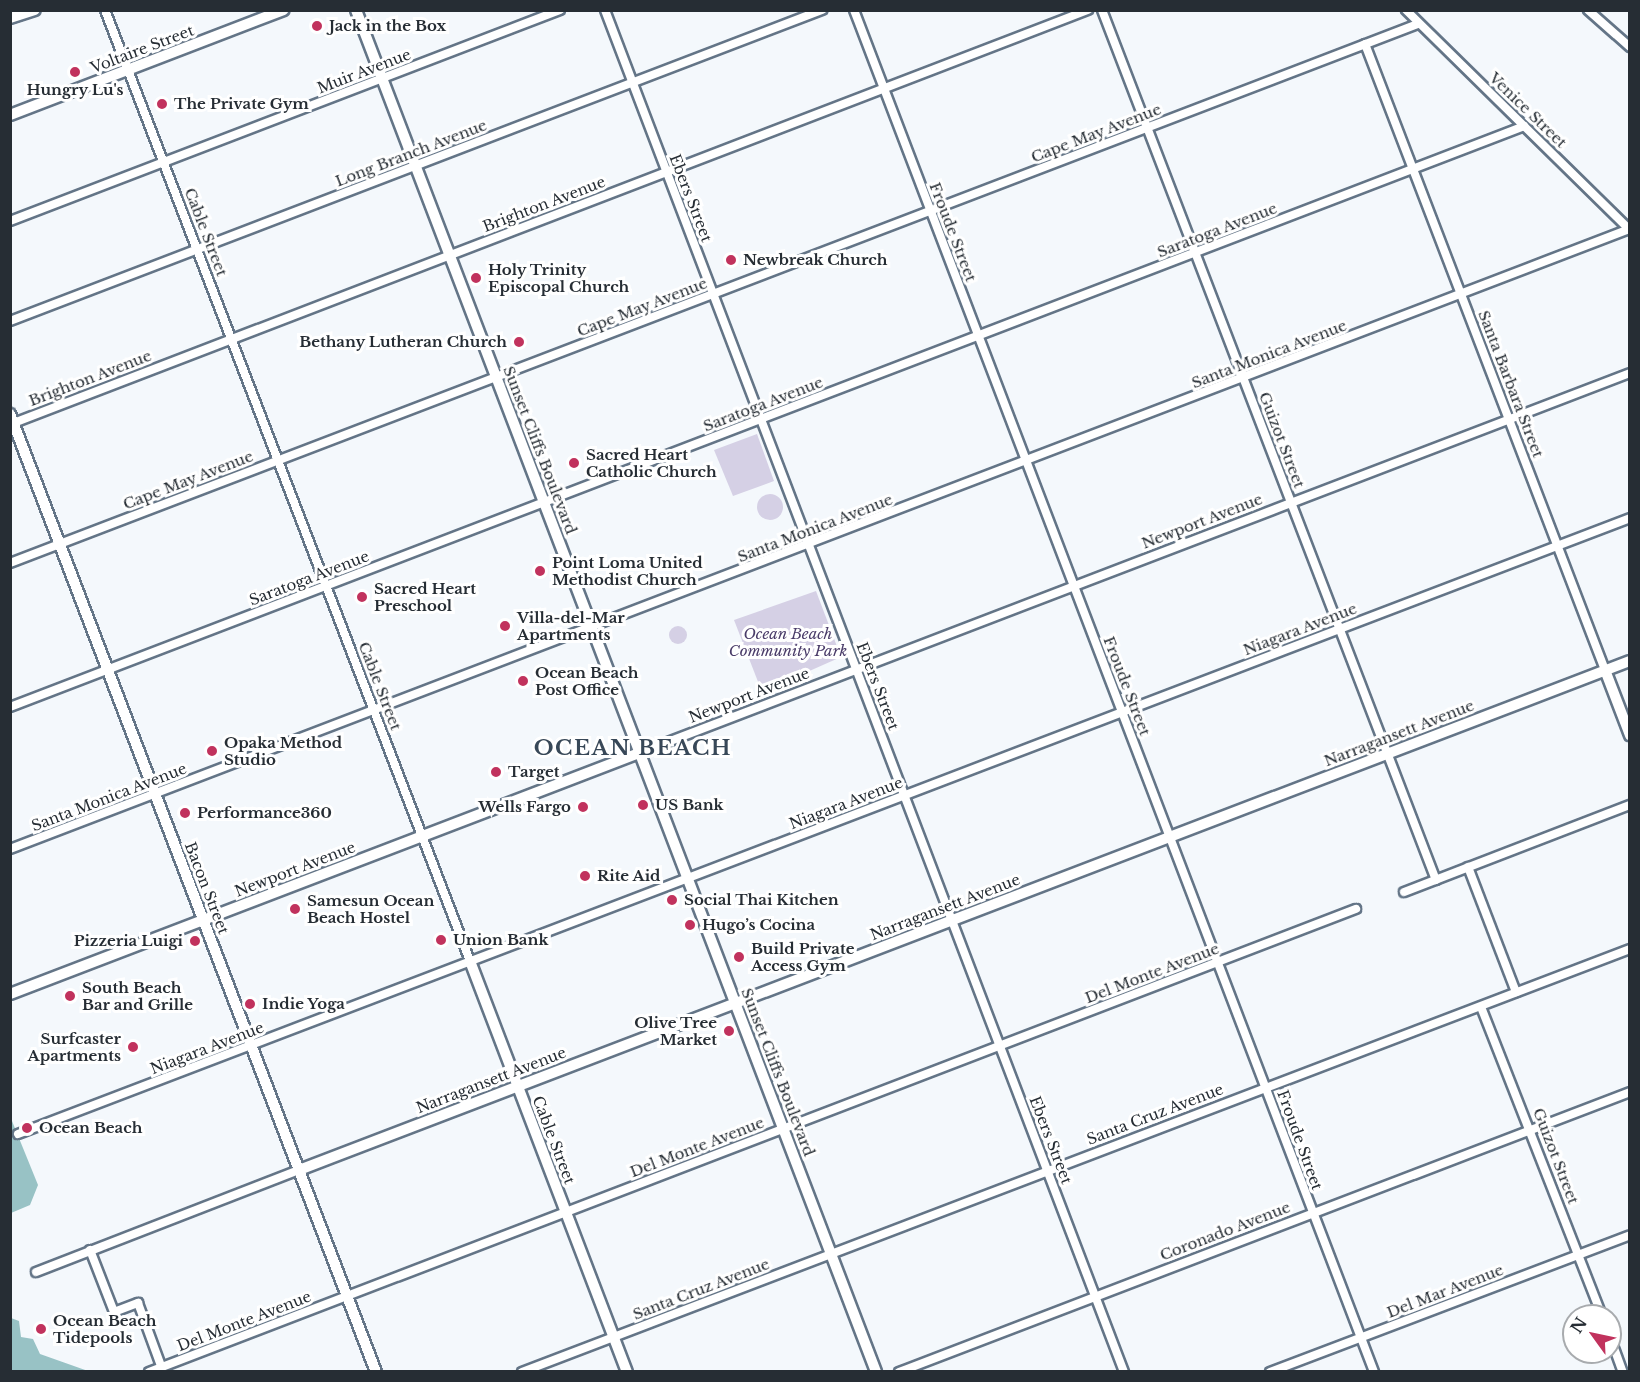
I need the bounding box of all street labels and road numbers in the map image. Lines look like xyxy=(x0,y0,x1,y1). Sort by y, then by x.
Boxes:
street label: Voltaire Street xyxy=(88,21,196,77)
street label: Muir Avenue xyxy=(314,45,414,97)
street label: Venice Street xyxy=(1486,69,1570,151)
street label: Cape May Avenue xyxy=(1028,100,1164,166)
street label: Long Branch Avenue xyxy=(332,116,490,190)
street label: Ebers Street xyxy=(666,152,716,244)
street label: Brighton Avenue xyxy=(480,172,608,236)
street label: Froude Street xyxy=(926,180,980,284)
street label: Cable Street xyxy=(181,185,231,279)
street label: Saratoga Avenue xyxy=(1154,199,1280,261)
street label: Cape May Avenue xyxy=(574,274,710,340)
street label: Santa Barbara Street xyxy=(1475,308,1547,460)
street label: Santa Monica Avenue xyxy=(1188,316,1350,392)
street label: Brighton Avenue xyxy=(26,346,154,410)
street label: Sunset Cliffs Boulevard xyxy=(500,363,580,537)
street label: Saratoga Avenue xyxy=(700,373,826,435)
street label: Guizot Street xyxy=(1255,389,1309,491)
street label: Cape May Avenue xyxy=(120,447,256,513)
street label: Santa Monica Avenue xyxy=(734,490,896,566)
street label: Newport Avenue xyxy=(1139,490,1265,552)
street label: Saratoga Avenue xyxy=(246,547,372,609)
street label: Niagara Avenue xyxy=(1240,599,1360,659)
street label: Froude Street xyxy=(1100,634,1154,738)
street label: Cable Street xyxy=(355,639,405,733)
street label: Ebers Street xyxy=(853,640,903,732)
street label: Newport Avenue xyxy=(686,664,812,726)
street label: Narragansett Avenue xyxy=(1321,696,1477,770)
street label: Santa Monica Avenue xyxy=(28,759,190,835)
street label: Niagara Avenue xyxy=(786,773,906,833)
street label: Newport Avenue xyxy=(232,838,358,900)
street label: Bacon Street xyxy=(181,839,233,937)
street label: Narragansett Avenue xyxy=(867,870,1023,944)
street label: Del Monte Avenue xyxy=(1082,939,1222,1007)
street label: Sunset Cliffs Boulevard xyxy=(738,985,818,1159)
street label: Niagara Avenue xyxy=(147,1018,267,1078)
street label: Narragansett Avenue xyxy=(413,1043,569,1117)
street label: Santa Cruz Avenue xyxy=(1084,1080,1226,1148)
street label: Froude Street xyxy=(1274,1088,1326,1192)
street label: Cable Street xyxy=(529,1093,579,1187)
street label: Ebers Street xyxy=(1026,1094,1076,1186)
street label: Guizot Street xyxy=(1529,1105,1583,1207)
street label: Del Monte Avenue xyxy=(627,1113,767,1181)
street label: Coronado Avenue xyxy=(1157,1198,1293,1264)
street label: Santa Cruz Avenue xyxy=(630,1255,772,1323)
street label: Del Mar Avenue xyxy=(1384,1260,1506,1322)
street label: Del Monte Avenue xyxy=(174,1287,314,1355)

